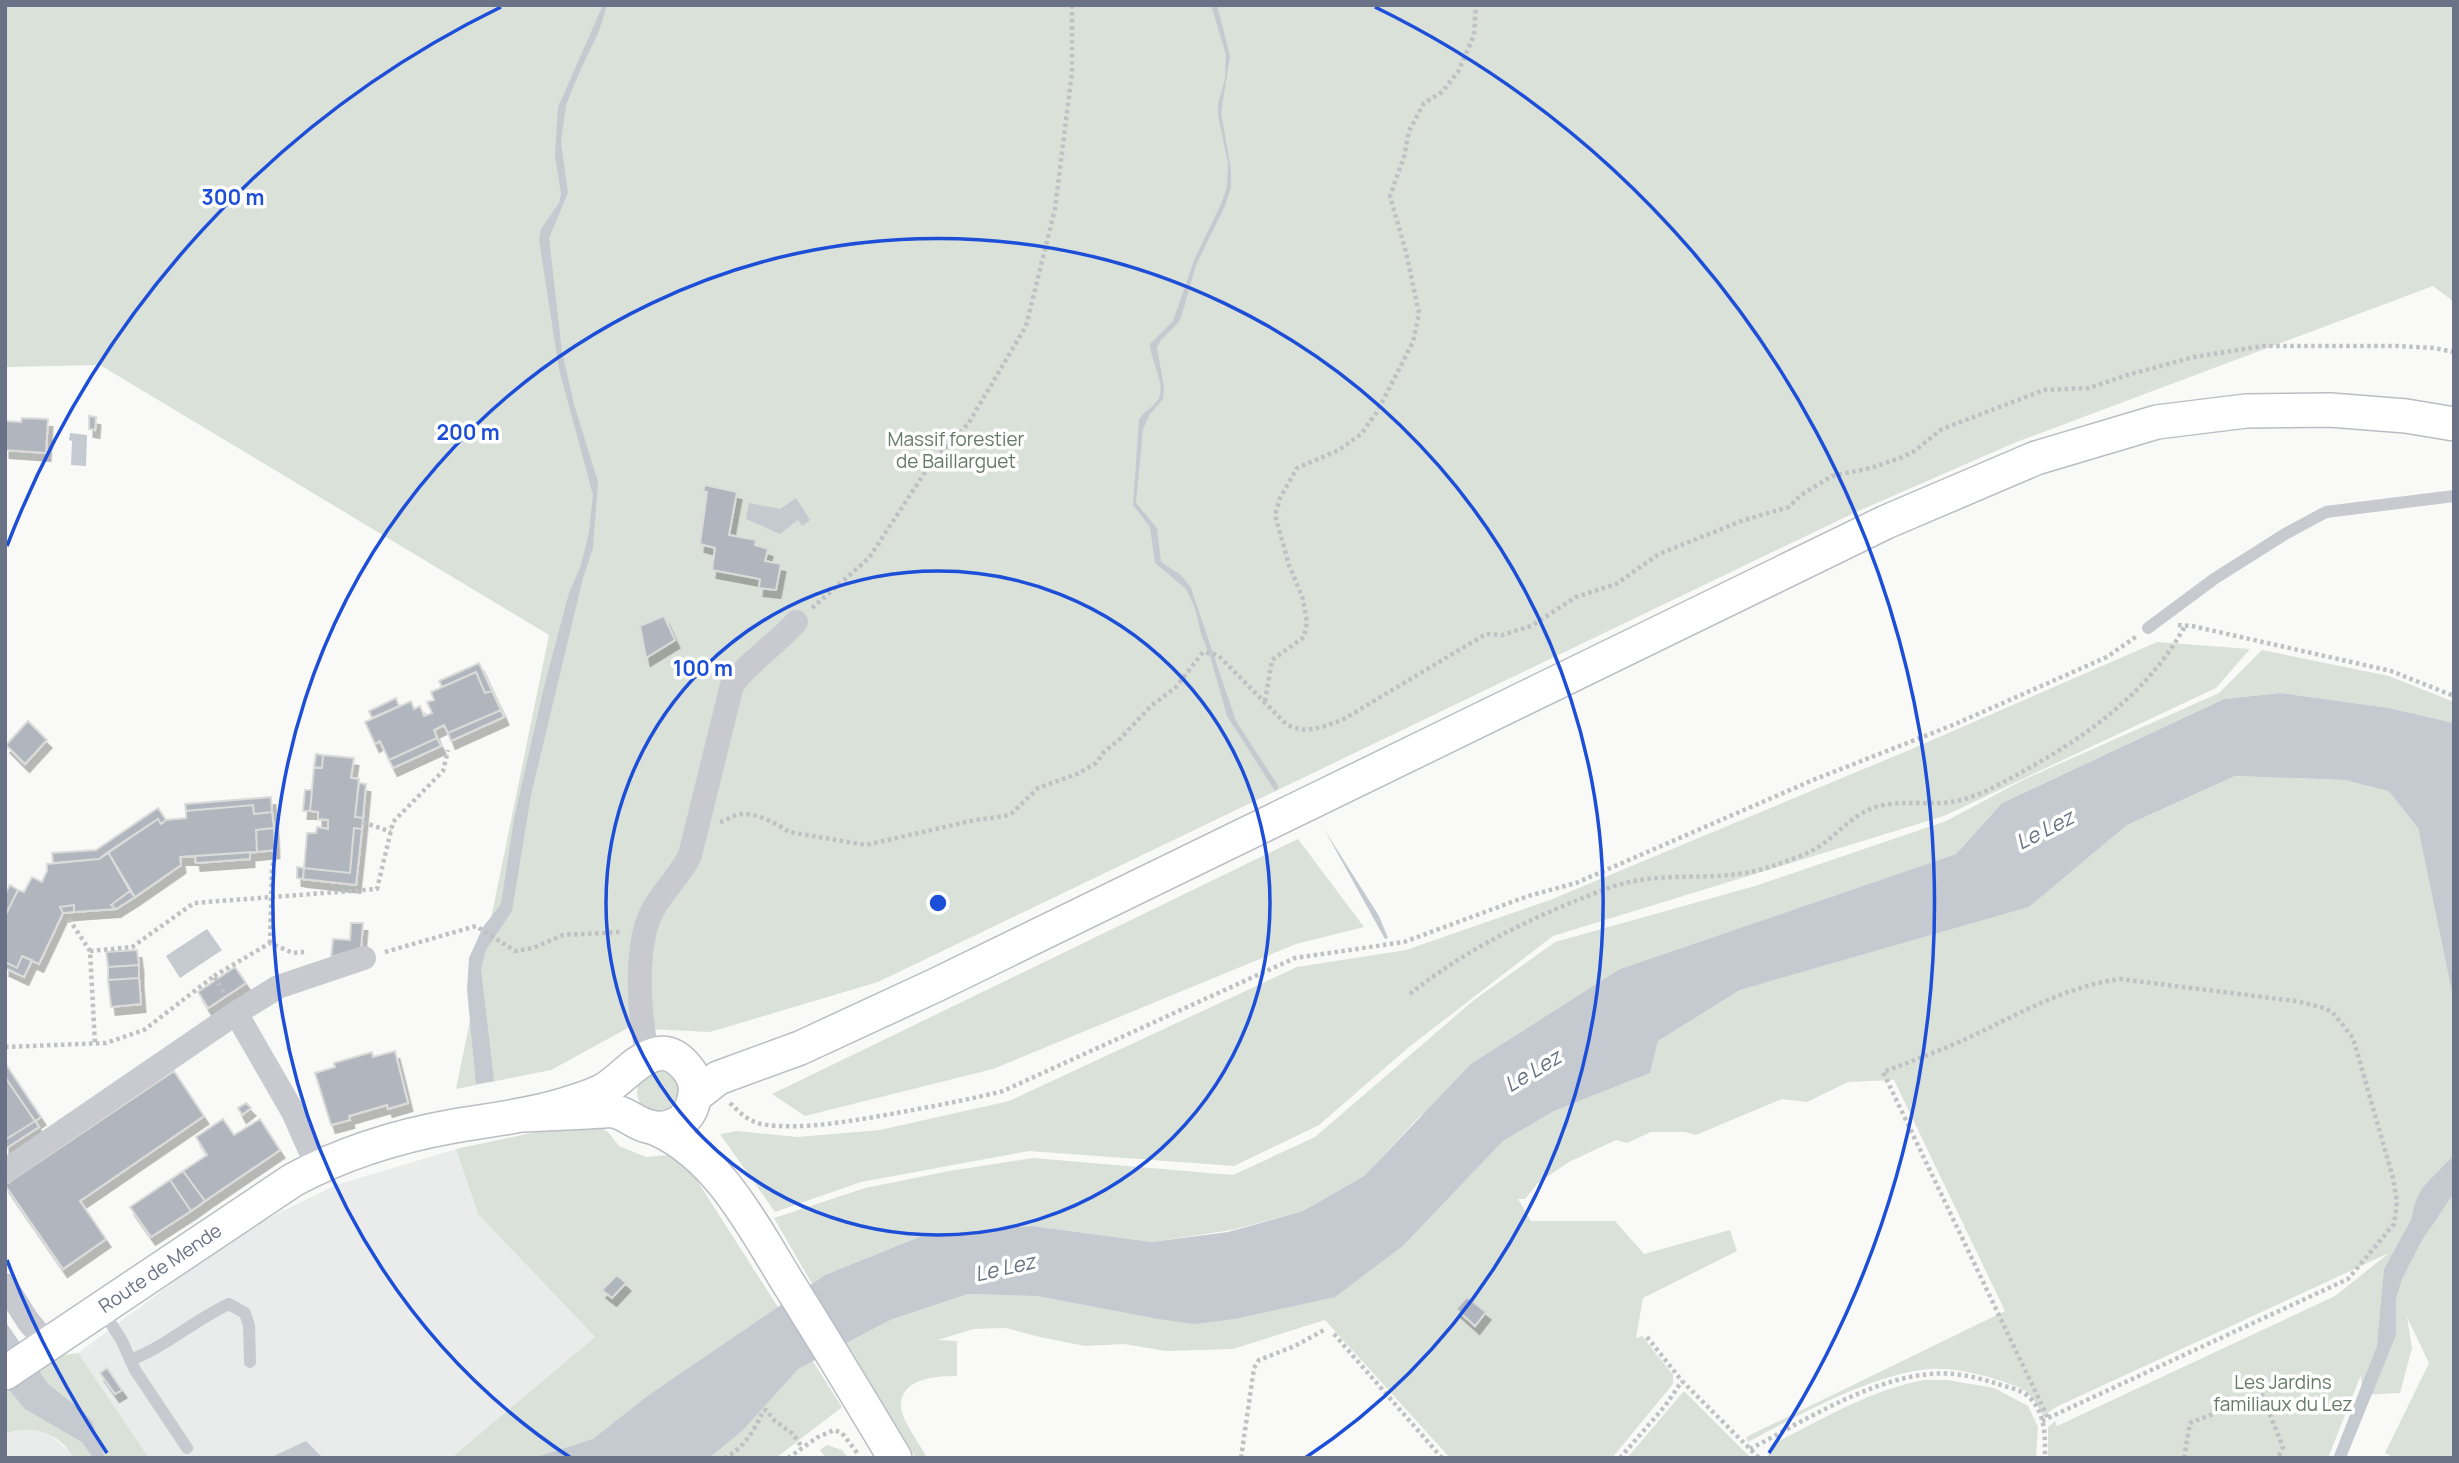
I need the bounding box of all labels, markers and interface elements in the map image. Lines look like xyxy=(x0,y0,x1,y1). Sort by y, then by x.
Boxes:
text: 300 m xyxy=(202,183,264,211)
text: 200 m xyxy=(436,418,500,446)
park label: Massif forestier de Baillarguet xyxy=(888,426,1025,474)
text: 100 m xyxy=(673,654,733,682)
water label: Le Lez xyxy=(2011,801,2081,856)
centre of rings xyxy=(926,891,950,915)
water label: Le Lez xyxy=(1499,1041,1568,1098)
street label: Route de Mende xyxy=(93,1217,227,1319)
water label: Le Lez xyxy=(972,1246,1041,1288)
park label: Les Jardins familiaux du Lez xyxy=(2213,1369,2353,1417)

